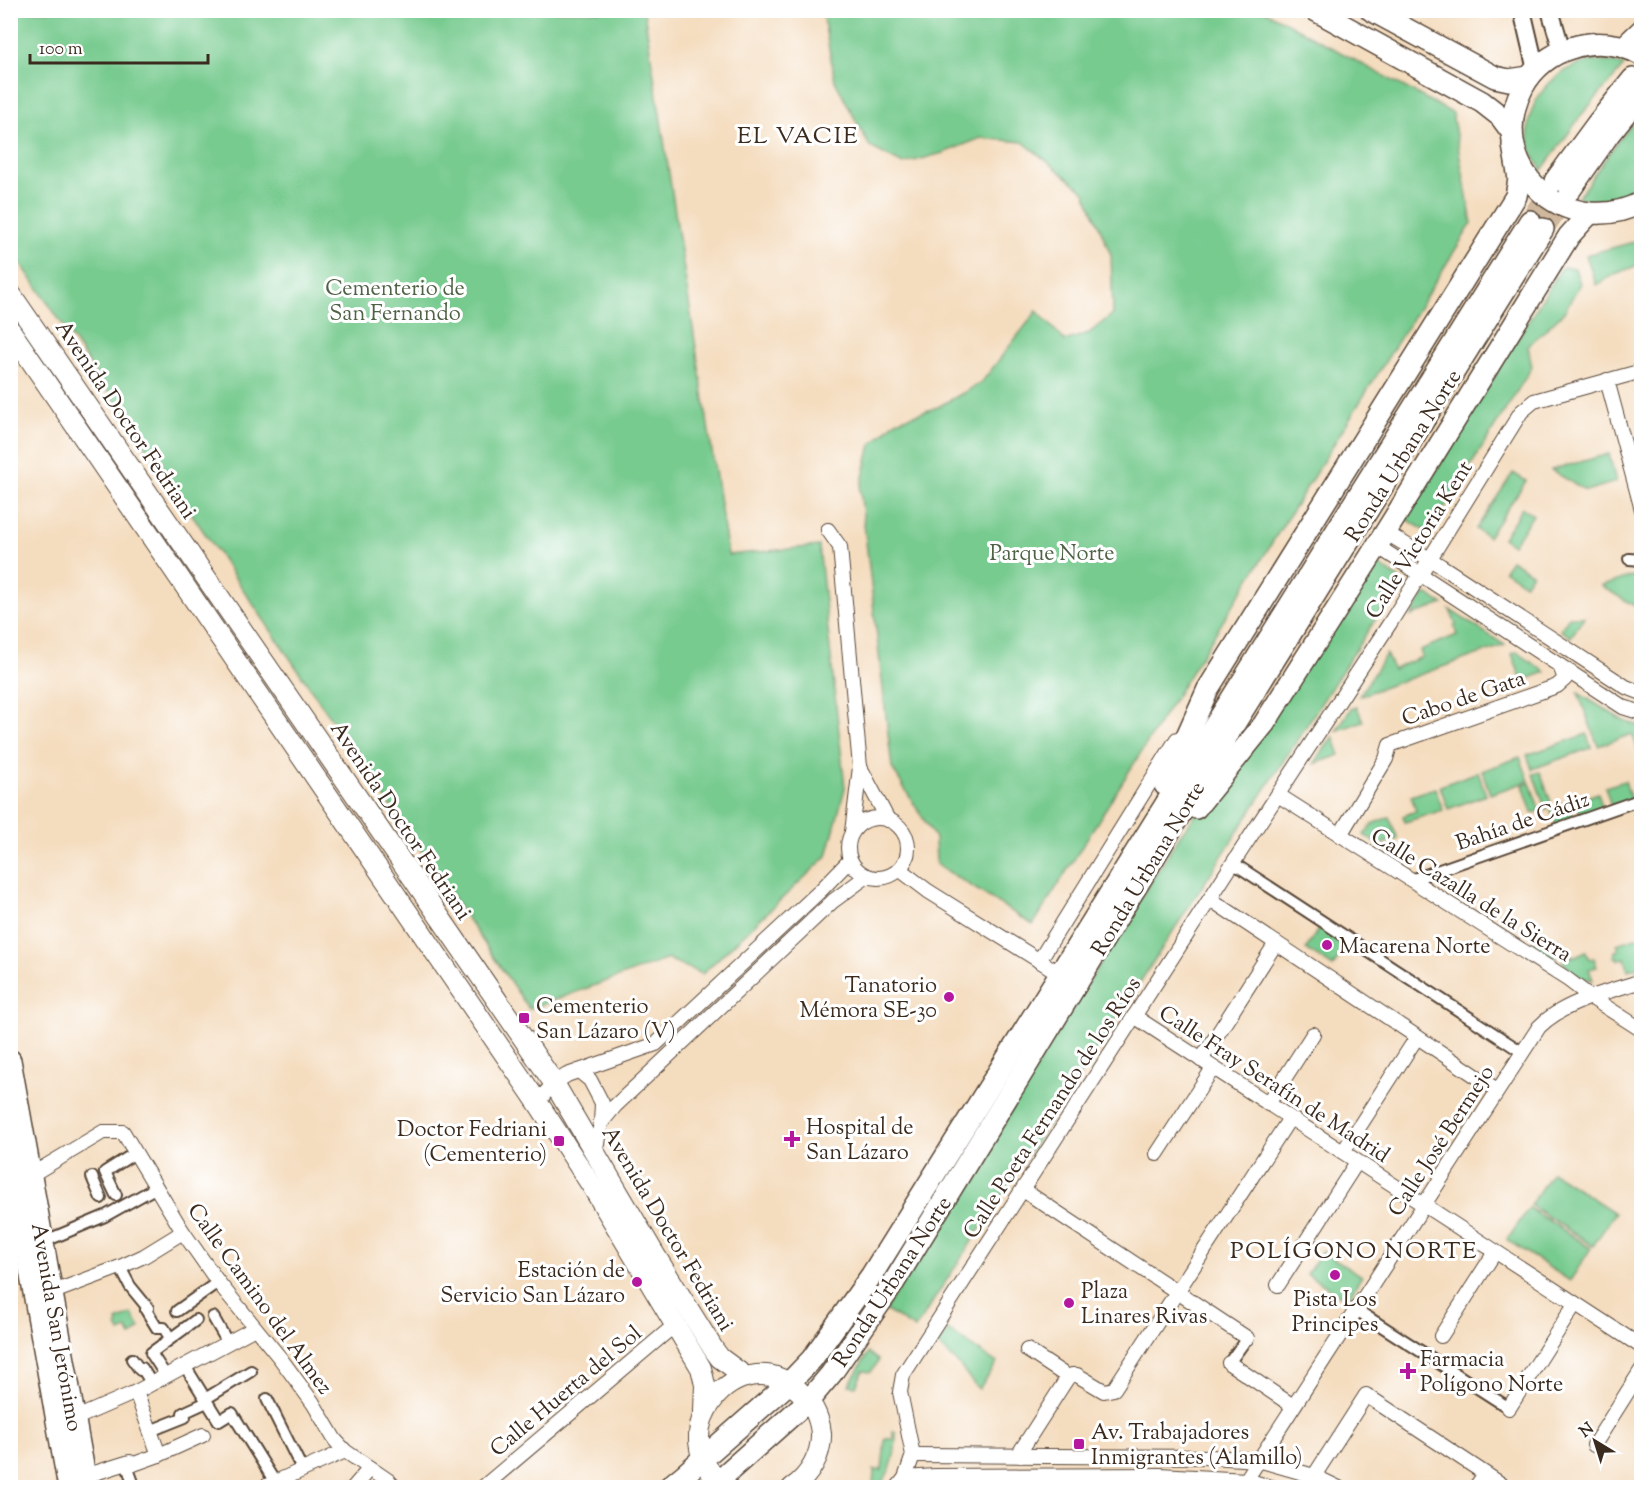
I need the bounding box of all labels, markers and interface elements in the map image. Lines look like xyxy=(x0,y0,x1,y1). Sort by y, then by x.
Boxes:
scale bar xyxy=(30,27,208,65)
text: 100 m xyxy=(39,37,83,63)
district label: EL VACIE xyxy=(737,120,859,154)
park label: Cementerio de San Fernando xyxy=(325,274,465,331)
street label: Avenida Doctor Fedriani xyxy=(46,315,203,527)
street label: Ronda Urbana Norte xyxy=(1338,364,1471,549)
street label: Calle Victoria Kent xyxy=(1359,455,1482,626)
park label: Parque Norte xyxy=(989,539,1115,571)
street label: Cabo de Gata xyxy=(1398,664,1530,736)
street label: Avenida Doctor Fedriani xyxy=(321,716,478,928)
street label: Ronda Urbana Norte xyxy=(1085,776,1214,963)
street label: Bahía de Cádiz xyxy=(1452,785,1594,861)
street label: Calle Cazalla de la Sierra xyxy=(1364,822,1577,972)
place label: Macarena Norte xyxy=(1339,932,1490,964)
marker: Macarena Norte xyxy=(1320,938,1334,952)
place label: Tanatorio Mémora SE-30 xyxy=(800,971,937,1028)
street label: Calle Poeta Fernando de los Ríos xyxy=(957,971,1150,1246)
marker: Tanatorio Mémora SE-30 xyxy=(942,990,956,1004)
place label: Cementerio San Lázaro (V) xyxy=(536,992,676,1049)
street label: Calle Fray Serafín de Madrid xyxy=(1152,999,1395,1172)
marker: Cementerio San Lázaro (V) xyxy=(517,1011,531,1025)
street label: Calle José Bermejo xyxy=(1381,1059,1504,1224)
place label: Hospital de San Lázaro xyxy=(806,1113,913,1170)
place label: Doctor Fedriani (Cementerio) xyxy=(397,1115,547,1172)
street label: Avenida Doctor Fedriani xyxy=(592,1121,740,1338)
marker: Hospital de San Lázaro xyxy=(783,1130,801,1148)
marker: Doctor Fedriani (Cementerio) xyxy=(552,1134,566,1148)
street label: Ronda Urbana Norte xyxy=(826,1191,961,1375)
street label: Calle Camino del Almez xyxy=(178,1197,339,1402)
street label: Avenida San Jerónimo xyxy=(21,1221,89,1434)
district label: POLÍGONO NORTE xyxy=(1230,1235,1478,1269)
place label: Estación de Servicio San Lázaro xyxy=(440,1256,625,1313)
marker: Pista Los Principes xyxy=(1328,1268,1342,1282)
marker: Estación de Servicio San Lázaro xyxy=(630,1275,644,1289)
place label: Plaza Linares Rivas xyxy=(1081,1277,1207,1334)
place label: Pista Los Principes xyxy=(1292,1285,1378,1342)
marker: Plaza Linares Rivas xyxy=(1062,1296,1076,1310)
street label: Calle Huerta del Sol xyxy=(484,1319,650,1466)
place label: Farmacia Polígono Norte xyxy=(1420,1345,1563,1402)
marker: Farmacia Polígono Norte xyxy=(1401,1364,1415,1378)
north arrow xyxy=(1565,1411,1625,1471)
place label: Av. Trabajadores Inmigrantes (Alamillo) xyxy=(1091,1418,1302,1475)
text: N xyxy=(1575,1418,1600,1444)
marker: Av. Trabajadores Inmigrantes (Alamillo) xyxy=(1072,1437,1086,1451)

